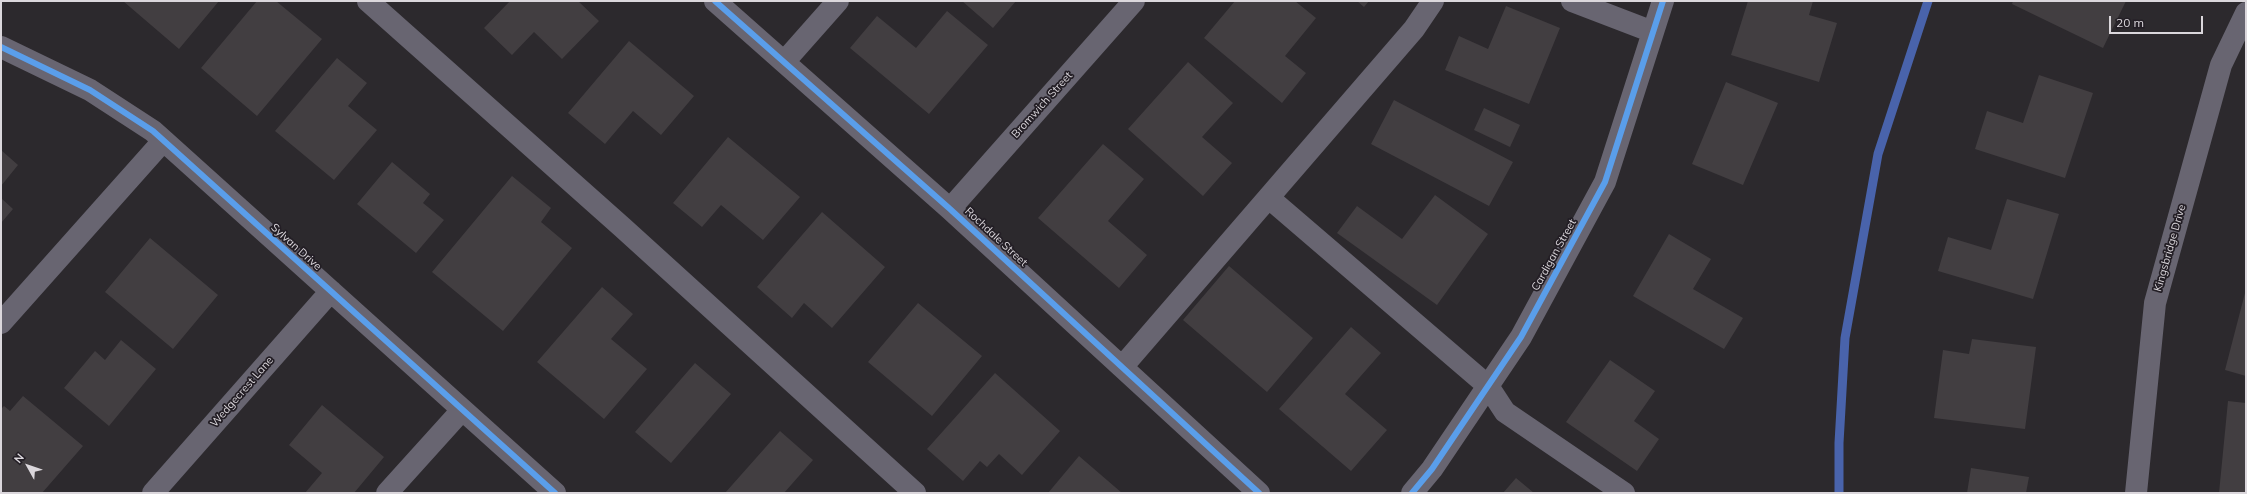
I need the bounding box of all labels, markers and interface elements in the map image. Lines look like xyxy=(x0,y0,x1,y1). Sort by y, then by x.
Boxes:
scale bar xyxy=(2111,8,2205,34)
text: 20 m xyxy=(2116,15,2144,30)
street label: Bromwich Street xyxy=(1009,69,1075,141)
street label: Kingsbridge Drive xyxy=(2151,203,2189,293)
street label: Rochdale Street xyxy=(962,205,1030,269)
street label: Cardigan Street xyxy=(1529,217,1579,293)
street label: Sylvan Drive xyxy=(268,221,324,273)
street label: Wedgecrest Lane xyxy=(208,354,276,430)
north arrow xyxy=(8,446,48,486)
text: N xyxy=(11,451,27,466)

